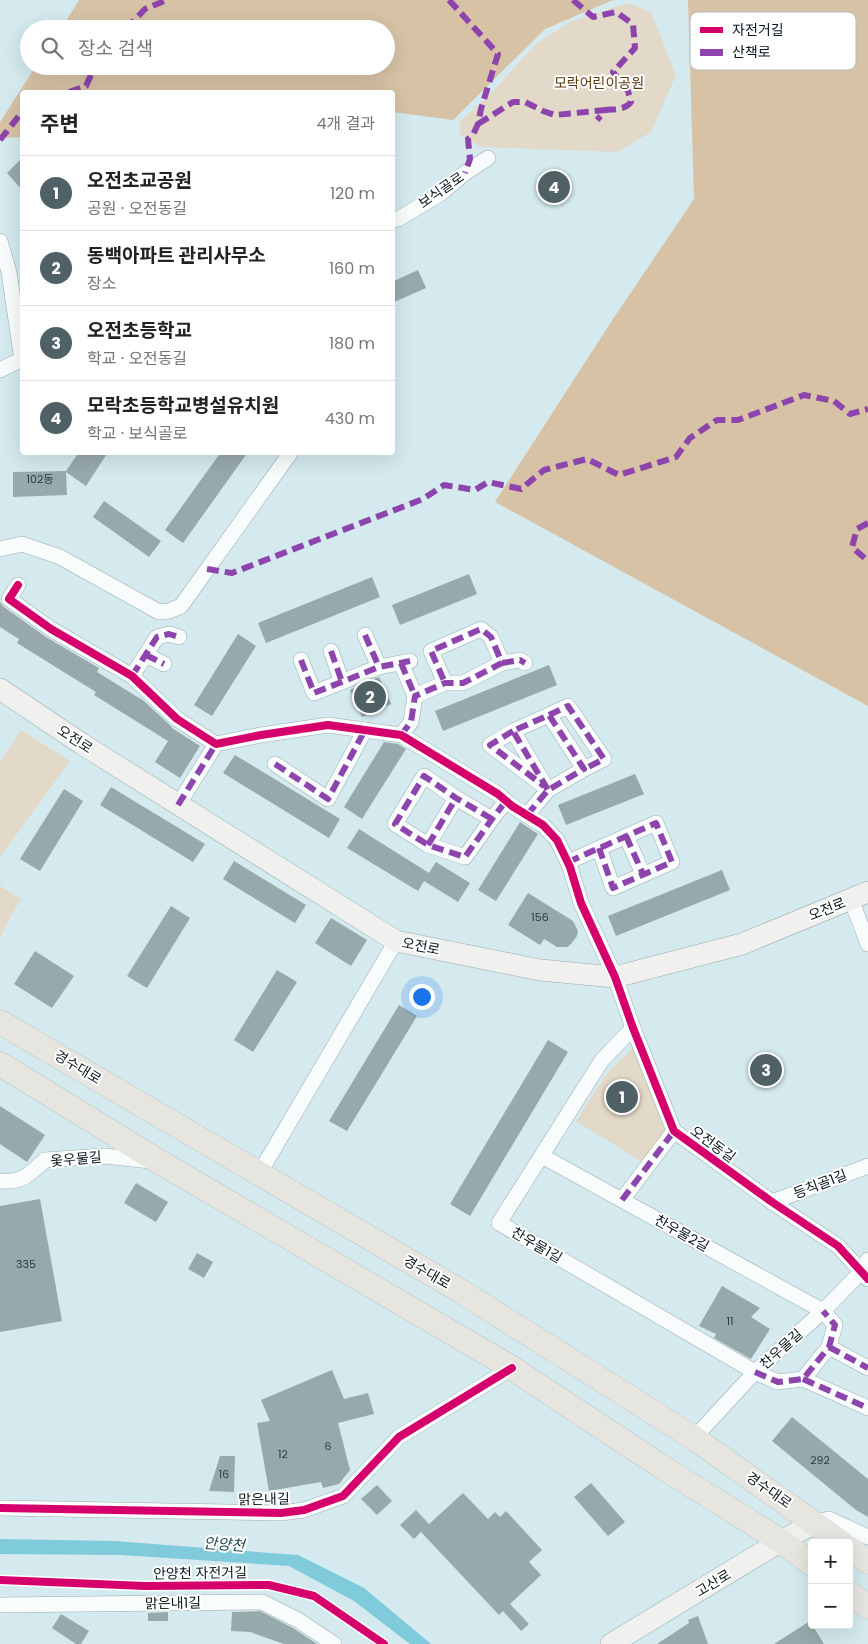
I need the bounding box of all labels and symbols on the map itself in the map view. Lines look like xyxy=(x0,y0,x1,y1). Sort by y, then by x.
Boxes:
legend xyxy=(690,12,856,70)
text: 자전거길 xyxy=(732,20,784,40)
text: 산책로 xyxy=(732,42,771,62)
park label: 모락어린이공원 xyxy=(554,73,644,93)
street label: 보식골로 xyxy=(414,167,468,213)
pin: 4 xyxy=(538,168,570,206)
house number: 102동 xyxy=(27,471,53,487)
pin: 2 xyxy=(354,678,386,716)
street label: 오전로 xyxy=(53,720,97,758)
street label: 오전로 xyxy=(805,892,849,926)
house number: 156 xyxy=(531,909,549,925)
street label: 오전로 xyxy=(400,932,442,960)
your location xyxy=(409,984,435,1010)
street label: 경수대로 xyxy=(51,1045,105,1089)
pin: 3 xyxy=(750,1051,782,1089)
pin: 1 xyxy=(606,1078,638,1116)
street label: 오전동길 xyxy=(686,1121,740,1167)
street label: 옻우물길 xyxy=(49,1147,103,1171)
street label: 등칙골1길 xyxy=(790,1165,850,1203)
street label: 찬우물2길 xyxy=(651,1210,713,1256)
street label: 찬우물1길 xyxy=(508,1222,566,1268)
street label: 경수대로 xyxy=(400,1250,454,1294)
house number: 335 xyxy=(16,1256,36,1272)
house number: 11 xyxy=(726,1313,734,1329)
street label: 찬우물길 xyxy=(755,1324,807,1374)
house number: 6 xyxy=(325,1438,332,1454)
house number: 12 xyxy=(278,1446,288,1462)
house number: 292 xyxy=(810,1452,830,1468)
house number: 16 xyxy=(219,1466,229,1482)
street label: 경수대로 xyxy=(742,1467,796,1513)
street label: 맑은내길 xyxy=(238,1489,290,1509)
water label: 안양천 xyxy=(203,1532,248,1556)
street label: 안양천 자전거길 xyxy=(153,1562,247,1584)
street label: 고산로 xyxy=(691,1564,735,1602)
street label: 맑은내1길 xyxy=(145,1593,201,1613)

